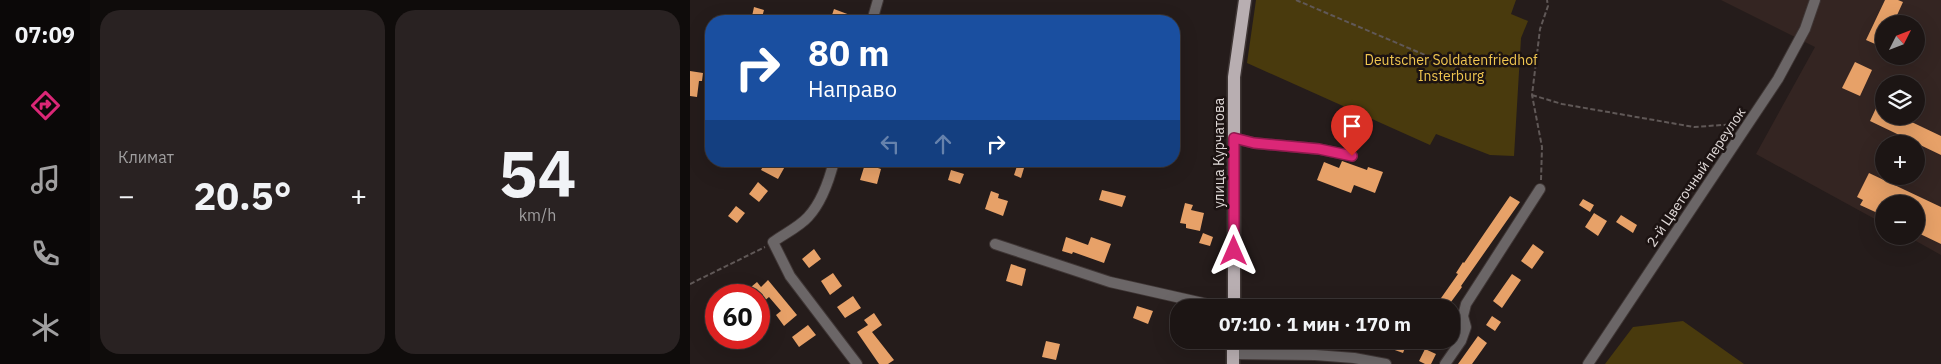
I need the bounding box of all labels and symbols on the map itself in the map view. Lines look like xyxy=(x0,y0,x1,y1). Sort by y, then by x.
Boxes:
north arrow xyxy=(1875,15,1925,65)
park label: Deutscher Soldatenfriedhof Insterburg xyxy=(1365,51,1538,85)
street label: улица Курчатова xyxy=(1210,97,1228,208)
street label: 2-й Цветочный переулок xyxy=(1643,104,1750,250)
pin xyxy=(1331,105,1373,156)
position arrow xyxy=(1207,224,1259,276)
speed limit sign: 60 xyxy=(705,284,770,349)

